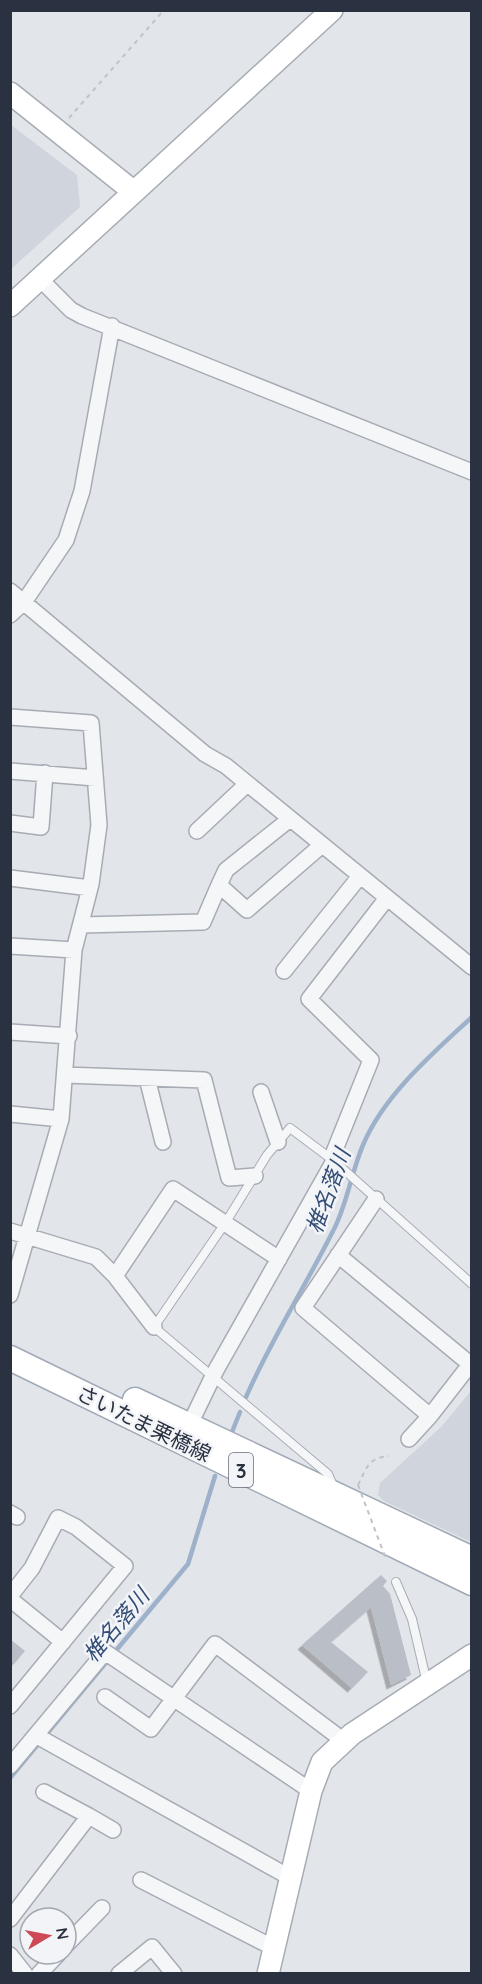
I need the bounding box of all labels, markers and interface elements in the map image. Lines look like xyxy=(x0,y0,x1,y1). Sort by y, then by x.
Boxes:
water label: 椎名落川 xyxy=(300,1143,357,1237)
street label: さいたま栗橋線 xyxy=(73,1379,215,1467)
road number: 3 xyxy=(229,1453,253,1487)
water label: 椎名落川 xyxy=(77,1581,156,1668)
north arrow xyxy=(18,1906,78,1966)
text: N xyxy=(52,1926,74,1941)

